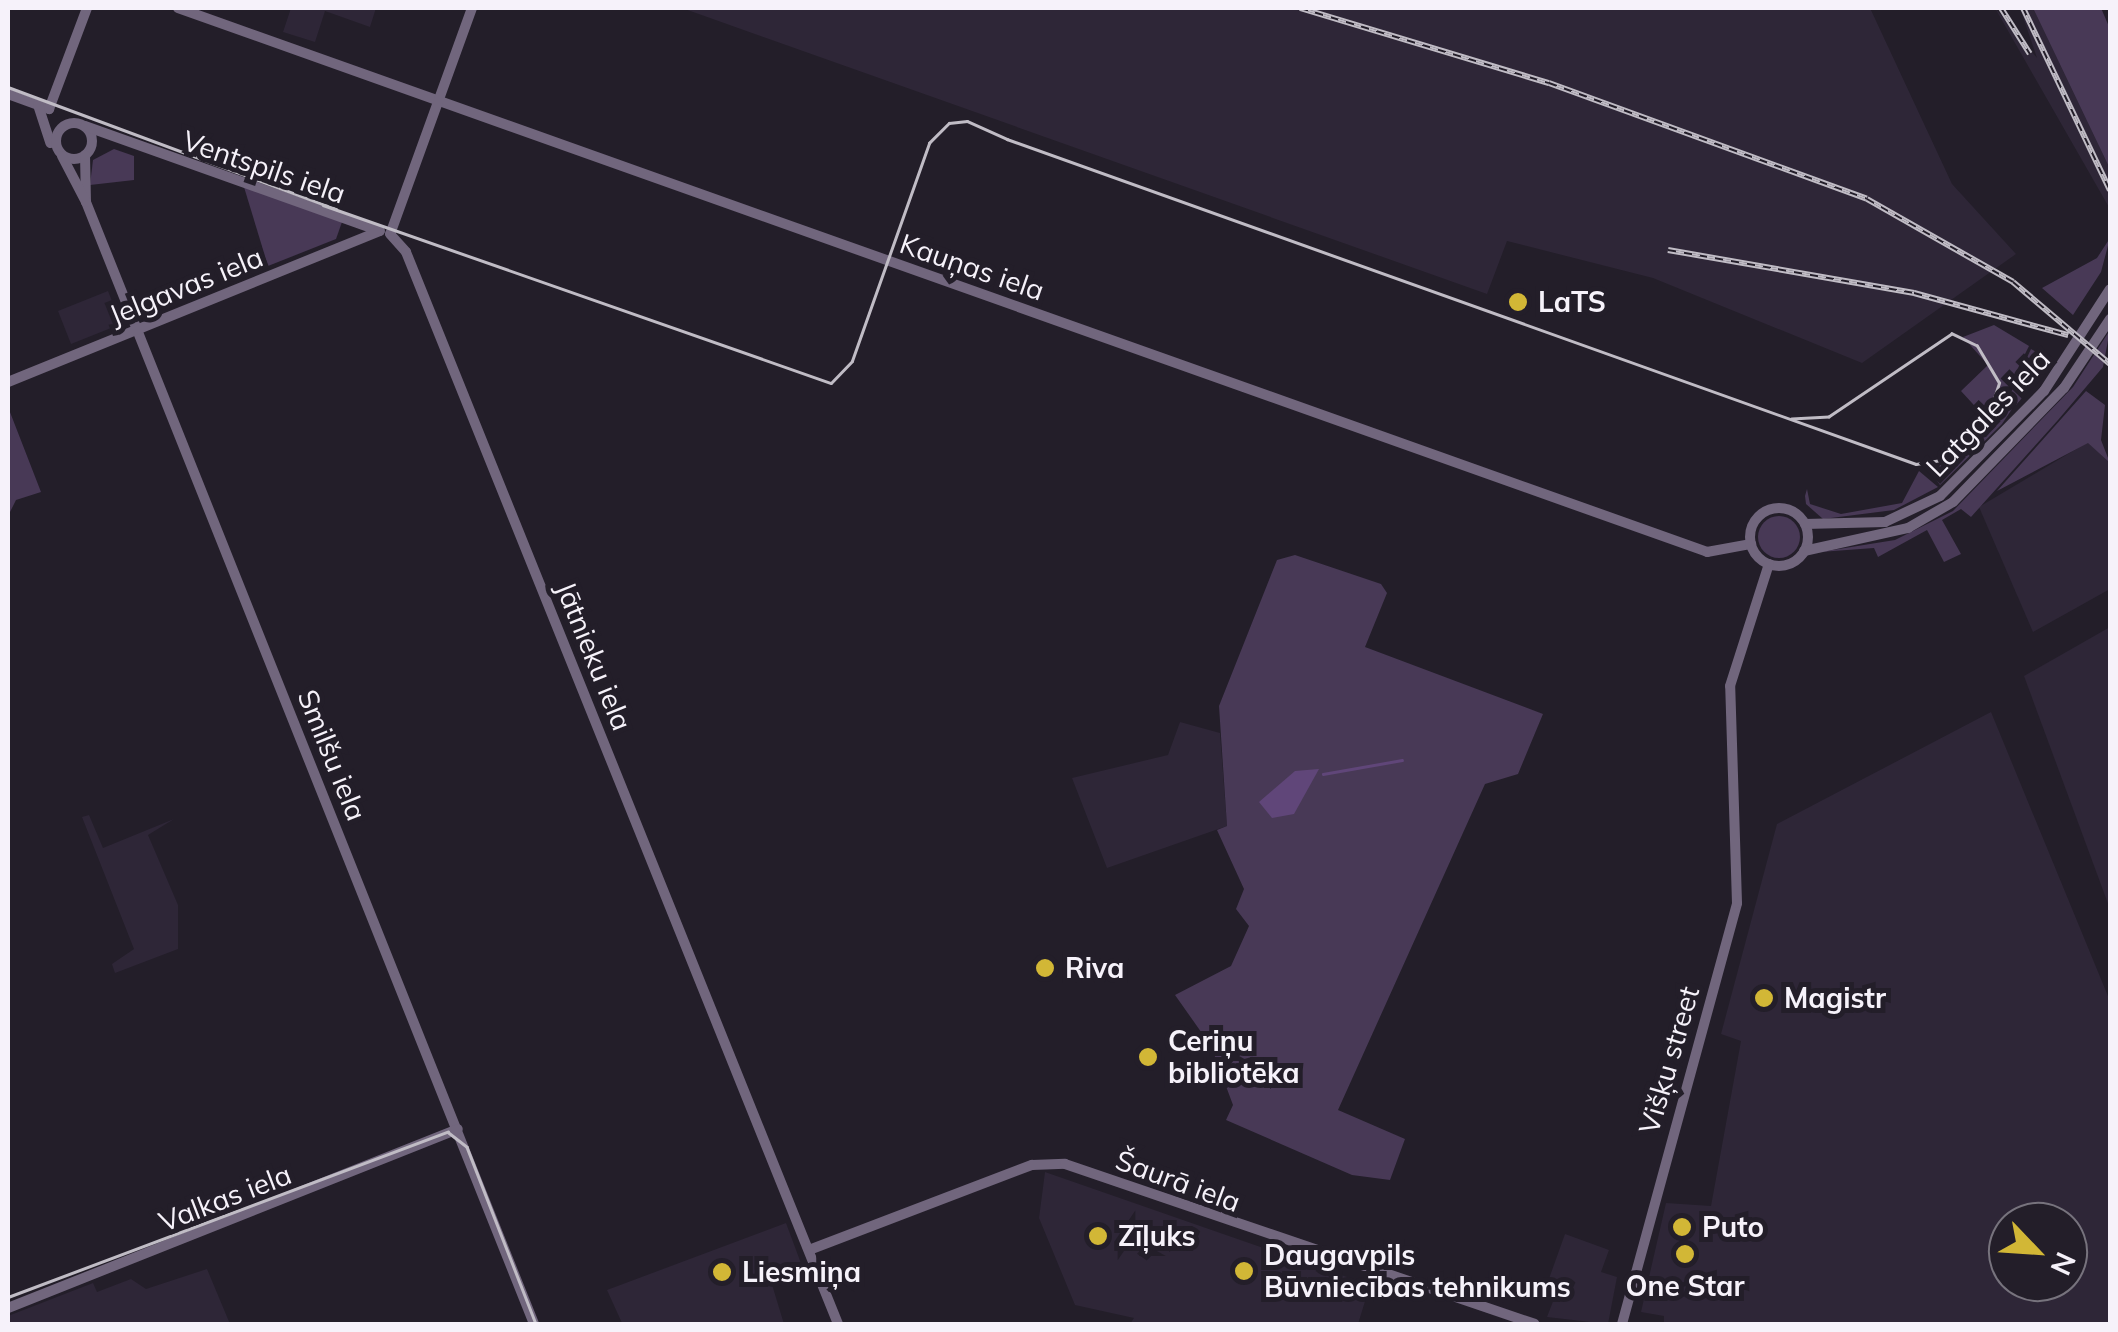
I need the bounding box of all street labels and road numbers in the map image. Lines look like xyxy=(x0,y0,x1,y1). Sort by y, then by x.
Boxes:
street label: Ventspils iela xyxy=(178,123,350,211)
street label: Kauņas iela xyxy=(895,227,1049,307)
street label: Jelgavas iela xyxy=(104,240,268,332)
street label: Latgales iela xyxy=(1919,342,2057,484)
street label: Jātnieku iela xyxy=(549,577,639,735)
street label: Smilšu iela xyxy=(291,685,373,825)
street label: Višķu street xyxy=(1632,982,1706,1138)
street label: Šaurā iela xyxy=(1111,1143,1245,1219)
street label: Valkas iela xyxy=(154,1157,296,1239)

